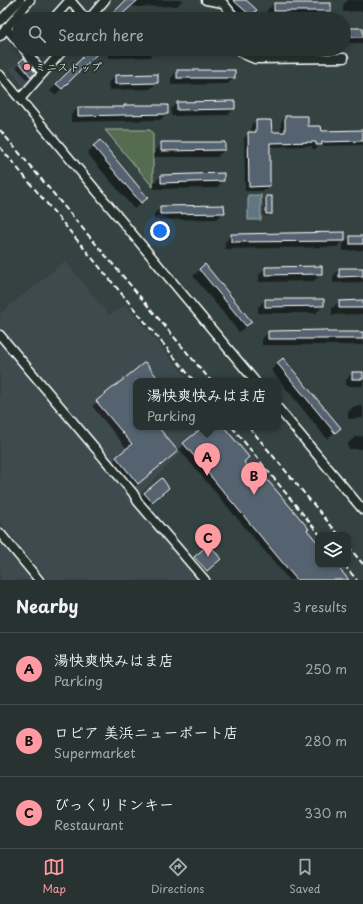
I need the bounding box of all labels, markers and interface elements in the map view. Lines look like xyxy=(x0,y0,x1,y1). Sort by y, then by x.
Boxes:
search box xyxy=(12,12,351,56)
icon: search xyxy=(26,23,48,45)
text: Search here xyxy=(58,23,144,46)
place label: ミニストップ xyxy=(35,58,102,75)
marker: ミニストップ xyxy=(22,62,32,72)
your location xyxy=(150,221,170,241)
popup xyxy=(133,378,281,430)
text: 湯快爽快みはま店 xyxy=(147,383,267,406)
text: Parking xyxy=(147,406,196,425)
pin: A xyxy=(194,443,220,476)
pin: B xyxy=(241,462,267,495)
pin: C xyxy=(195,524,221,557)
map controls xyxy=(315,532,351,568)
button: layers xyxy=(315,532,351,568)
text: Nearby xyxy=(16,593,78,619)
text: 3 results xyxy=(293,597,347,616)
text: 湯快爽快みはま店 xyxy=(54,648,174,671)
text: A xyxy=(24,659,34,678)
text: 250 m xyxy=(305,659,347,678)
text: Parking xyxy=(54,671,103,690)
text: ロピア 美浜ニューポート店 xyxy=(54,720,239,743)
text: B xyxy=(25,731,33,750)
text: 280 m xyxy=(305,731,347,750)
text: Supermarket xyxy=(54,743,136,762)
text: びっくりドンキー xyxy=(54,792,174,815)
text: C xyxy=(24,803,34,822)
text: 330 m xyxy=(304,803,347,822)
text: Restaurant xyxy=(54,815,124,834)
tab: Map xyxy=(42,856,66,897)
tab: Directions xyxy=(151,856,204,897)
tab: Saved xyxy=(289,856,321,897)

